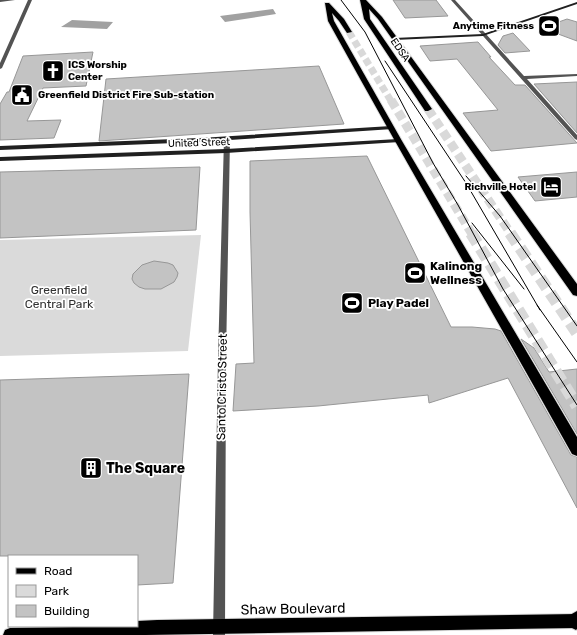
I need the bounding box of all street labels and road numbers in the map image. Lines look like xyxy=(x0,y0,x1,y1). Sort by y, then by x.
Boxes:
street label: EDSA xyxy=(388,36,412,64)
street label: United Street xyxy=(168,136,230,150)
street label: Santo Cristo Street xyxy=(214,333,230,440)
street label: Shaw Boulevard xyxy=(240,600,346,618)

